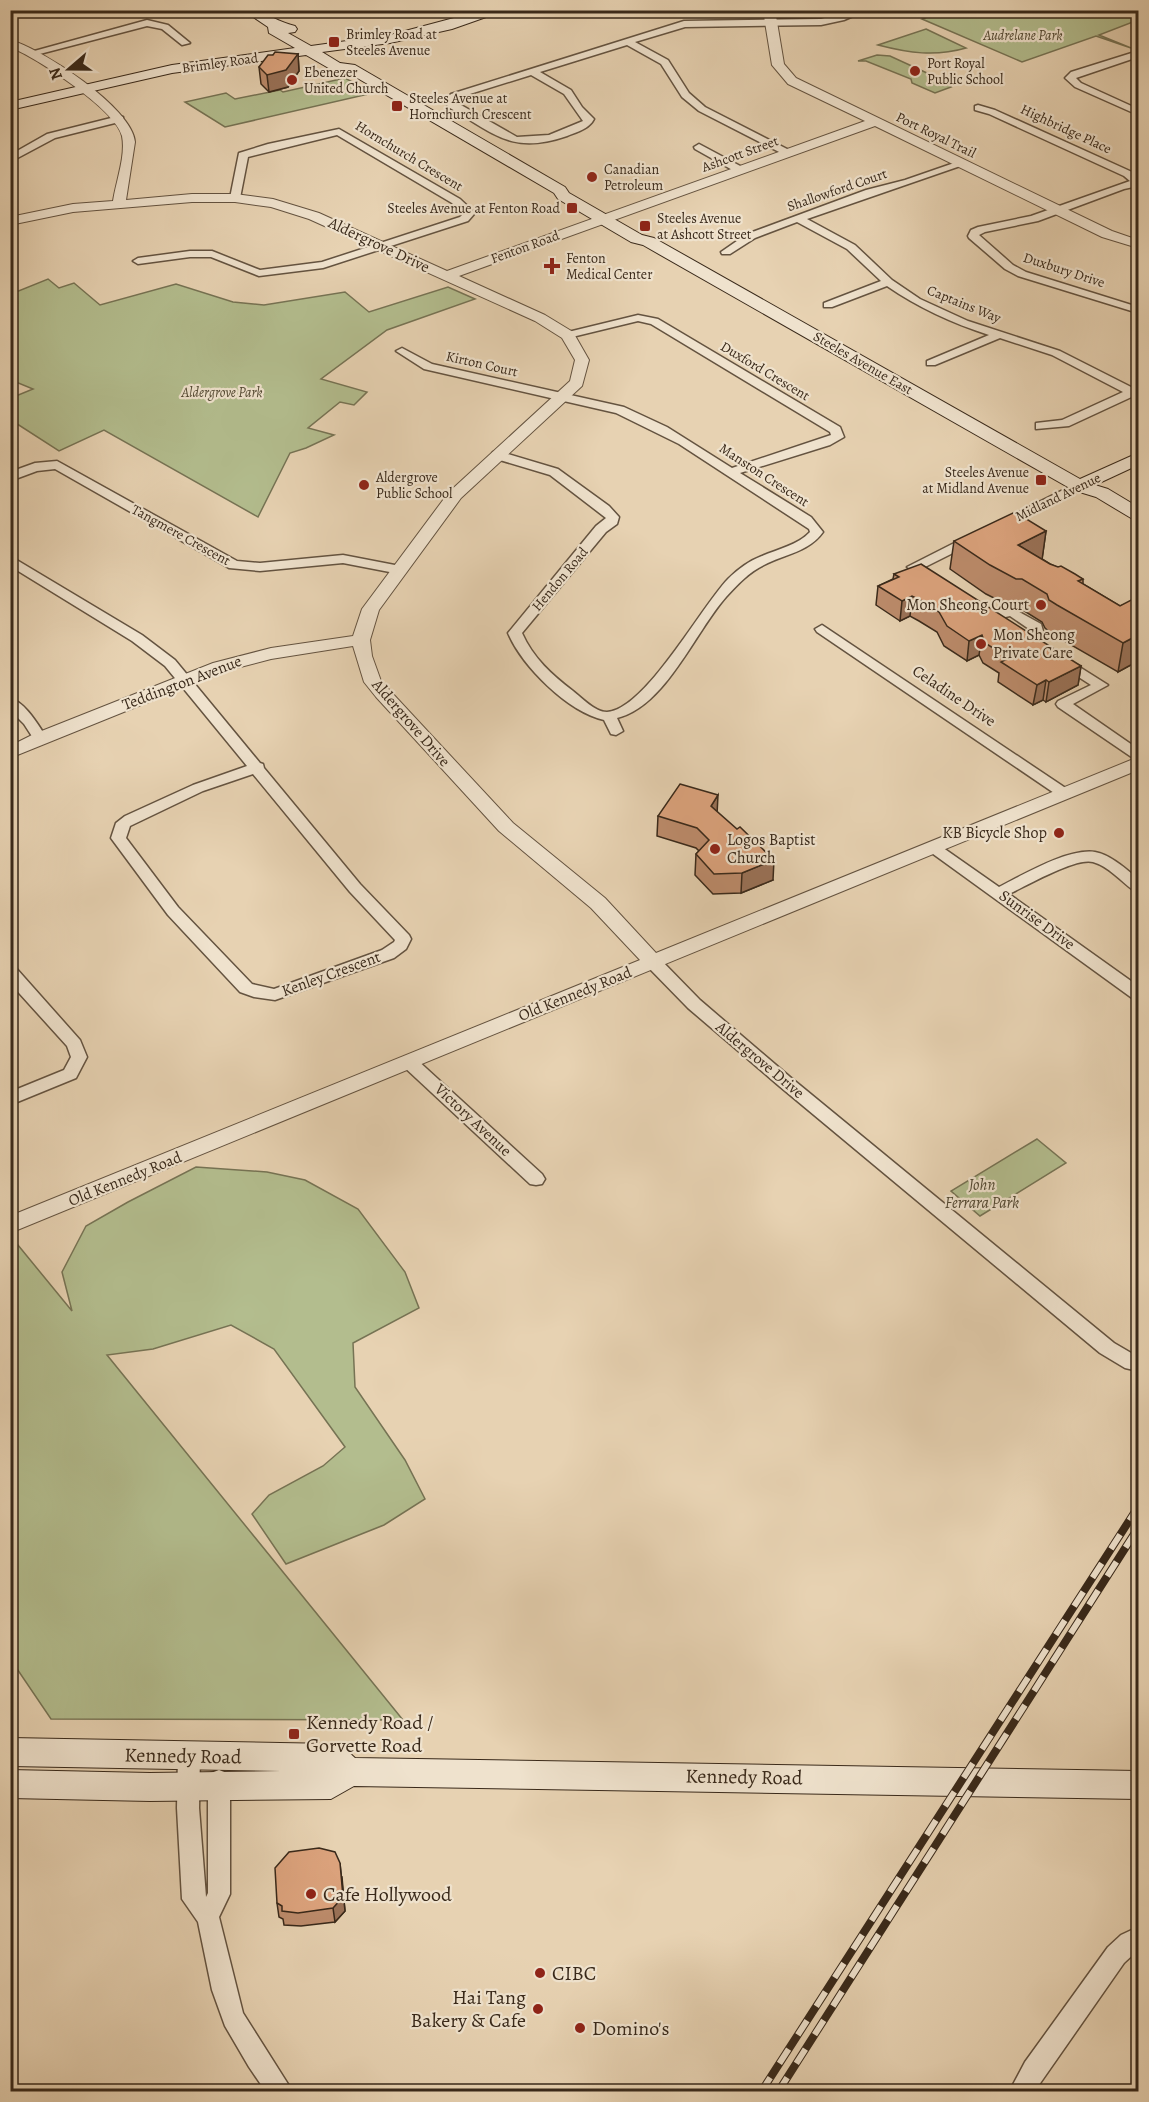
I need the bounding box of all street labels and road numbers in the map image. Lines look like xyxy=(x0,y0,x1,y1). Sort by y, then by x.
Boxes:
street label: Brimley Road xyxy=(181,48,260,78)
street label: Highbridge Place xyxy=(1017,100,1115,158)
street label: Port Royal Trail xyxy=(893,107,980,163)
street label: Hornchurch Crescent xyxy=(352,116,467,196)
street label: Ashcott Street xyxy=(698,131,781,177)
street label: Shallowford Court xyxy=(784,164,890,216)
street label: Aldergrove Drive xyxy=(324,211,433,278)
street label: Fenton Road xyxy=(488,226,562,268)
street label: Duxbury Drive xyxy=(1021,248,1107,292)
street label: Captains Way xyxy=(924,281,1005,328)
street label: Steeles Avenue East xyxy=(810,327,917,399)
street label: Duxford Crescent xyxy=(717,337,813,405)
street label: Kirton Court xyxy=(444,347,520,382)
street label: Manston Crescent xyxy=(715,439,813,511)
street label: Midland Avenue xyxy=(1012,468,1104,526)
street label: Tangmere Crescent xyxy=(128,500,234,570)
street label: Hendon Road xyxy=(528,543,593,615)
street label: Teddington Avenue xyxy=(119,650,245,716)
street label: Celadine Drive xyxy=(908,660,1000,732)
street label: Aldergrove Drive xyxy=(366,674,455,772)
street label: Sunrise Drive xyxy=(994,885,1080,955)
street label: Kenley Crescent xyxy=(278,946,384,1002)
street label: Old Kennedy Road xyxy=(515,961,635,1027)
street label: Aldergrove Drive xyxy=(710,1016,809,1104)
street label: Victory Avenue xyxy=(429,1078,516,1161)
street label: Old Kennedy Road xyxy=(65,1146,185,1212)
street label: Kennedy Road xyxy=(124,1741,242,1771)
street label: Kennedy Road xyxy=(685,1762,803,1792)

